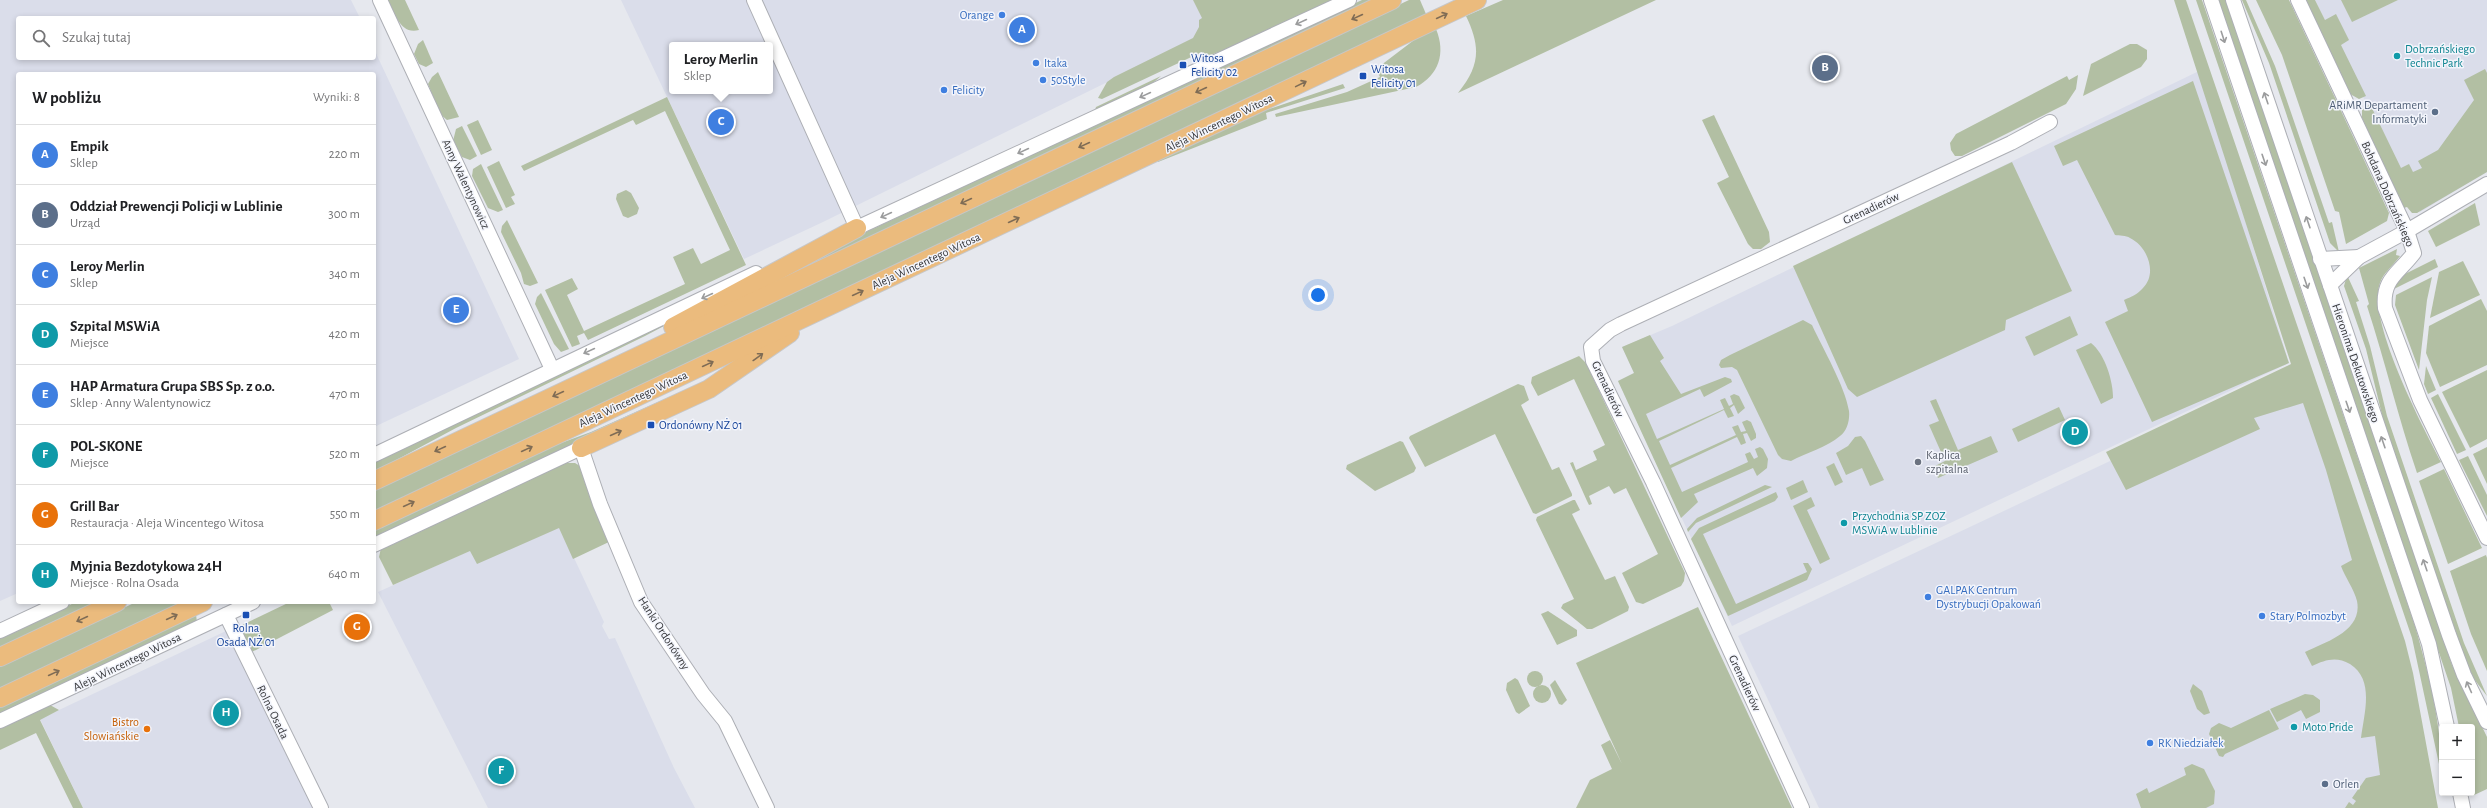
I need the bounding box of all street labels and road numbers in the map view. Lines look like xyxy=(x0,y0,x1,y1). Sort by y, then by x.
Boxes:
street label: Aleja Wincentego Witosa xyxy=(1163,91,1276,155)
street label: Anny Walentynowicz xyxy=(439,137,492,231)
street label: Bohdana Dobrzańskiego xyxy=(2359,140,2417,249)
street label: Grenadierów xyxy=(1841,190,1901,226)
street label: Aleja Wincentego Witosa xyxy=(870,230,983,292)
street label: Hieronima Dekutowskiego xyxy=(2330,302,2382,424)
street label: Grenadierów xyxy=(1590,359,1626,419)
street label: Aleja Wincentego Witosa xyxy=(577,368,690,430)
street label: Hanki Ordonówny xyxy=(635,594,692,672)
street label: Aleja Wincentego Witosa xyxy=(71,630,184,694)
street label: Grenadierów xyxy=(1727,653,1763,713)
street label: Rolna Osada xyxy=(255,683,291,741)

